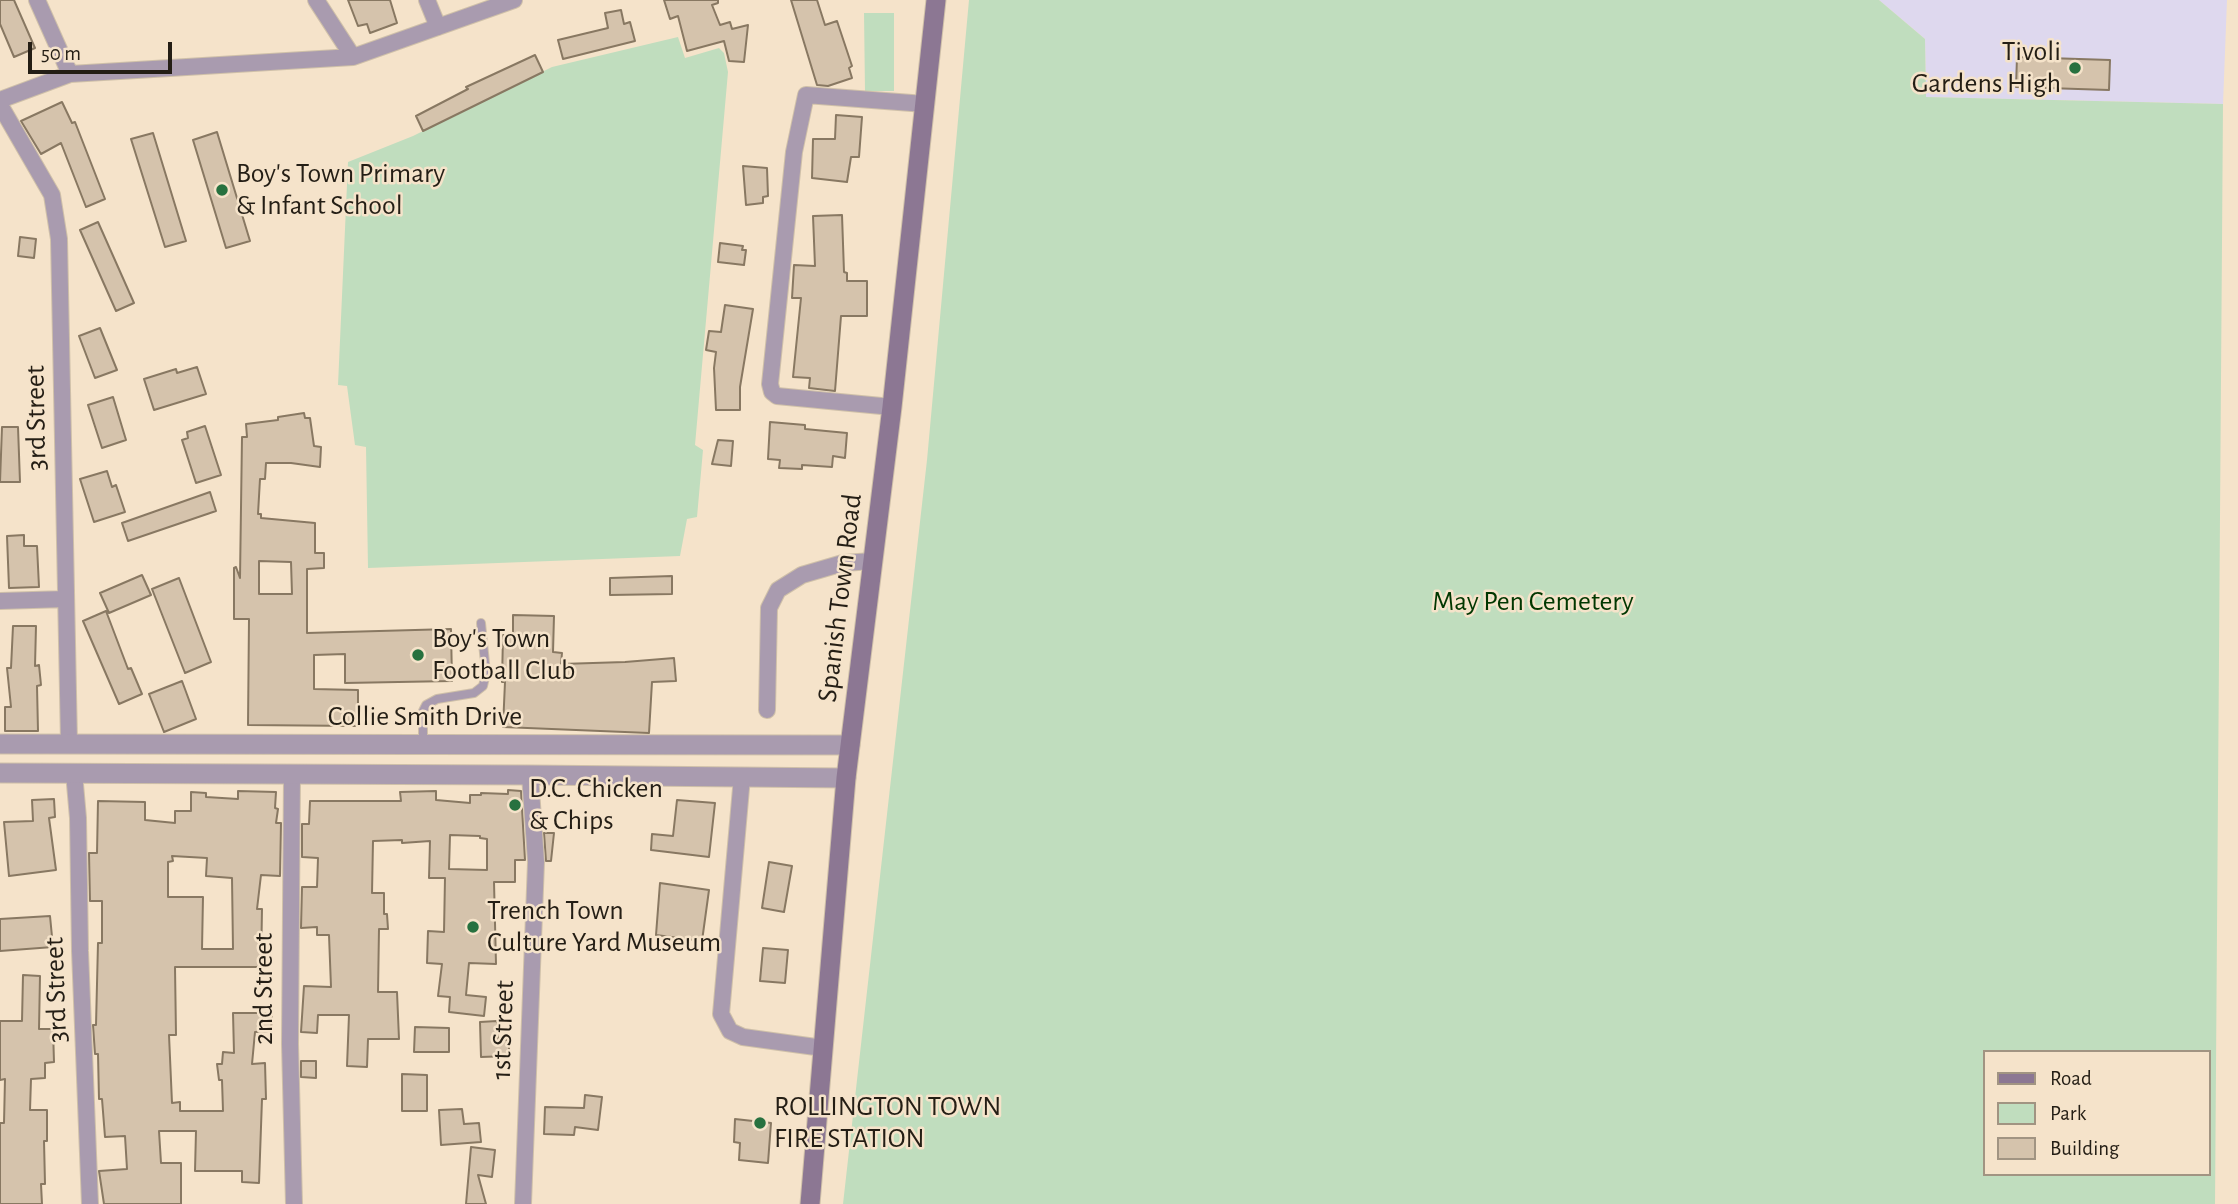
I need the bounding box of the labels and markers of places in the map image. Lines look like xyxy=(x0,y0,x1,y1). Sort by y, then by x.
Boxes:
place label: Tivoli Gardens High xyxy=(1912,35,2061,101)
marker: Tivoli Gardens High xyxy=(2067,60,2083,76)
place label: Boy's Town Primary & Infant School xyxy=(236,157,445,223)
marker: Boy's Town Primary & Infant School xyxy=(214,182,230,198)
place label: Boy's Town Football Club xyxy=(432,622,575,688)
marker: Boy's Town Football Club xyxy=(410,647,426,663)
place label: D.C. Chicken & Chips xyxy=(529,772,663,838)
marker: D.C. Chicken & Chips xyxy=(507,797,523,813)
place label: Trench Town Culture Yard Museum xyxy=(487,894,721,960)
marker: Trench Town Culture Yard Museum xyxy=(465,919,481,935)
place label: ROLLINGTON TOWN FIRE STATION xyxy=(774,1090,1001,1156)
marker: ROLLINGTON TOWN FIRE STATION xyxy=(752,1115,768,1131)

